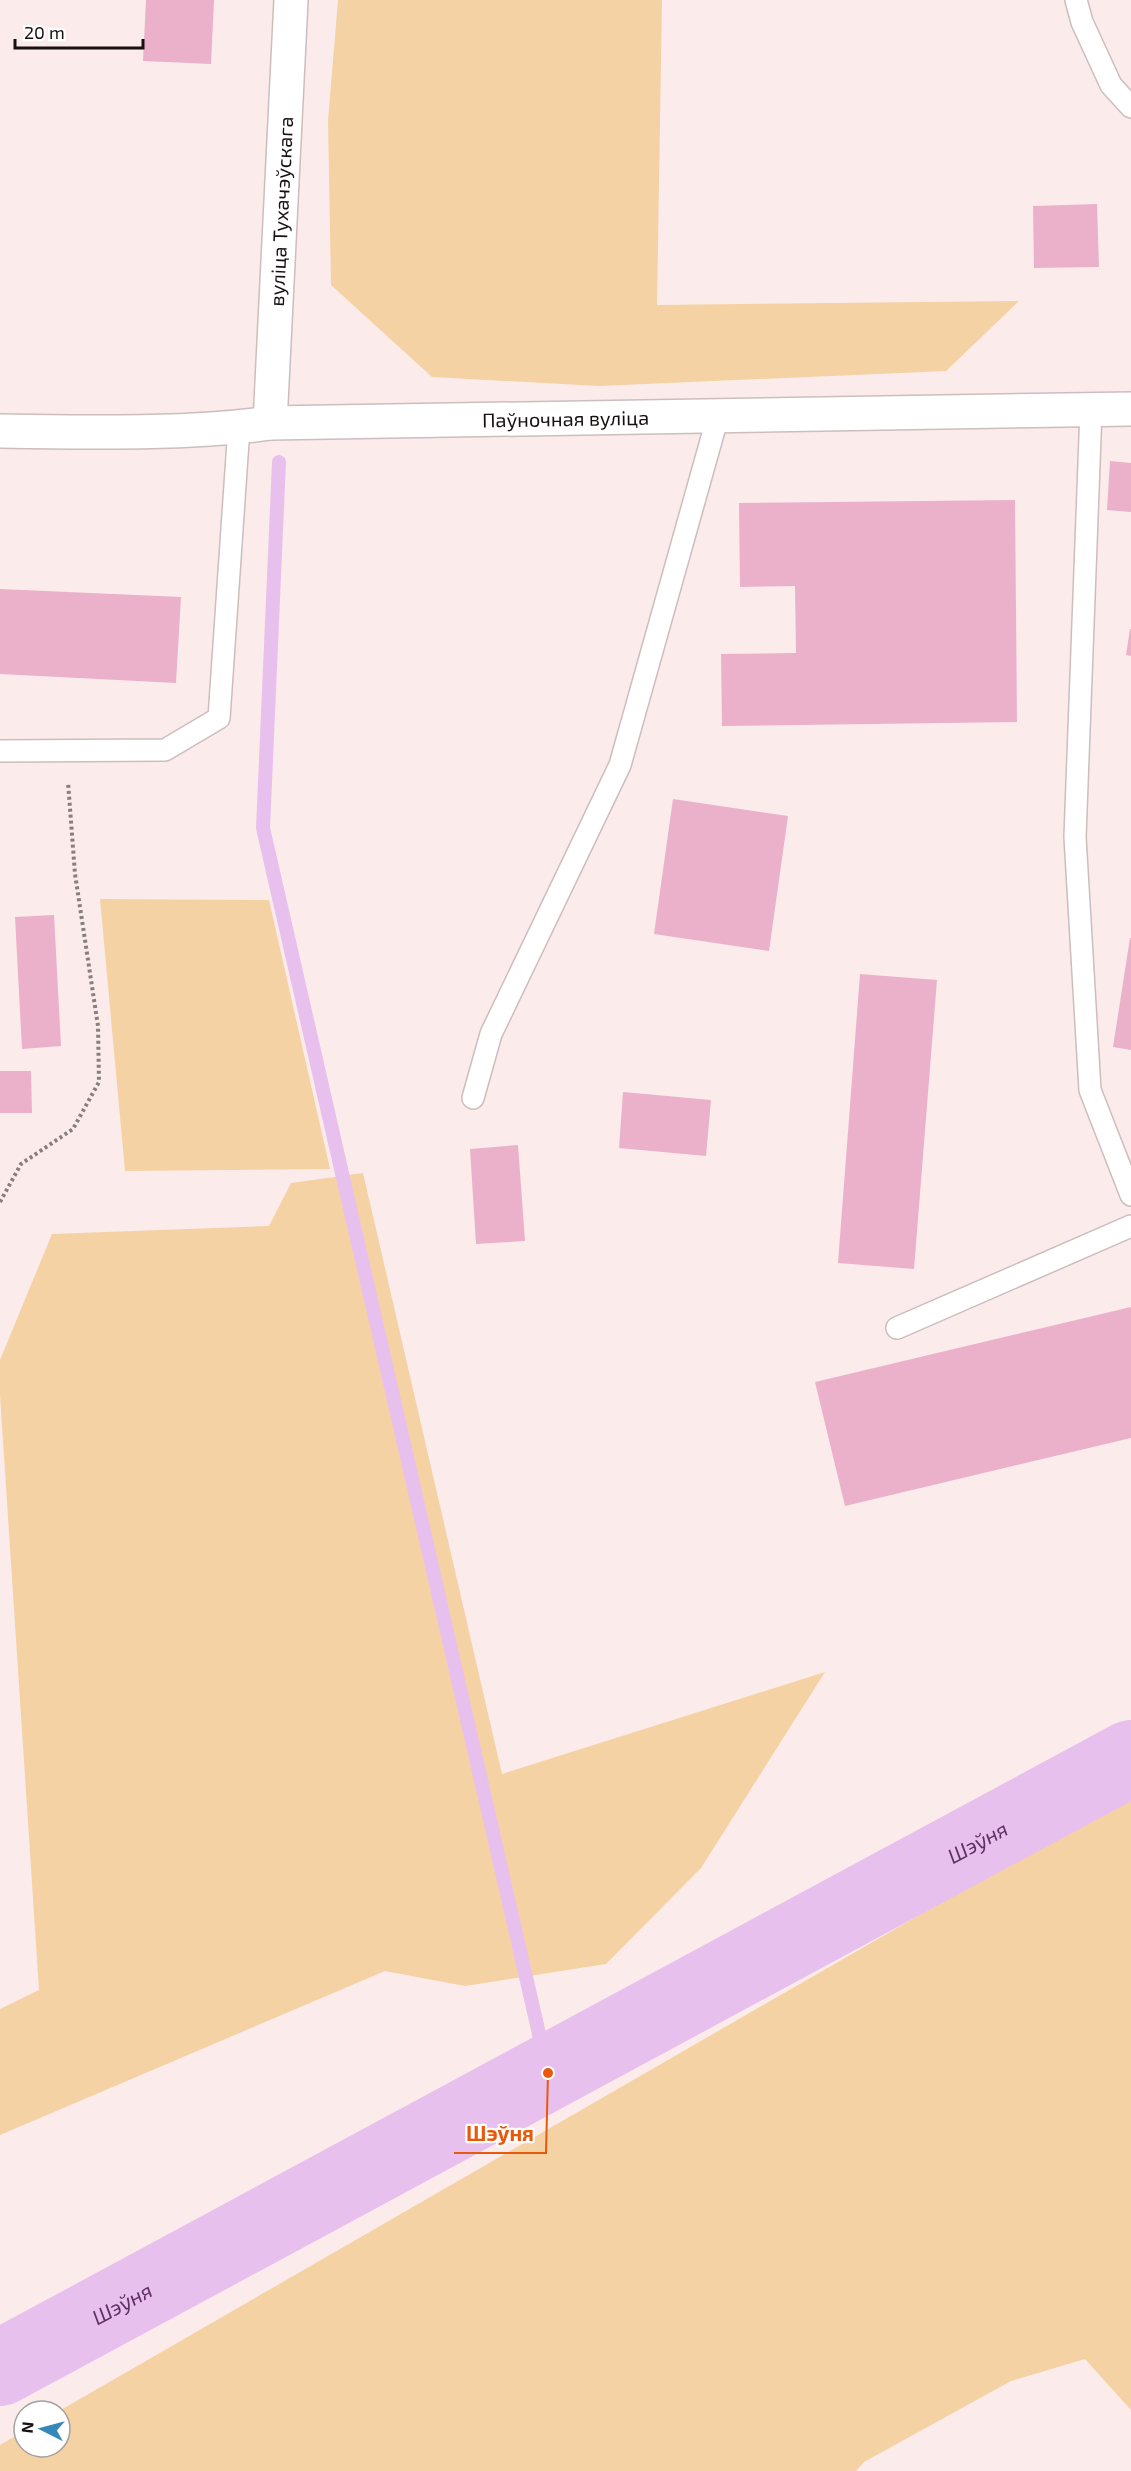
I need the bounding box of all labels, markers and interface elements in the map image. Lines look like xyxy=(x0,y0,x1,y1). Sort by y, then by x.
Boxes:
scale bar xyxy=(15,12,142,50)
text: 20 m xyxy=(24,21,65,43)
street label: вуліца Тухачэўскага xyxy=(264,116,297,307)
street label: Паўночная вуліца xyxy=(482,405,649,432)
water label: Шэўня xyxy=(943,1815,1011,1867)
callout: Шэўня xyxy=(454,2114,546,2153)
text: Шэўня xyxy=(466,2120,534,2145)
water label: Шэўня xyxy=(87,2276,156,2329)
north arrow xyxy=(12,2399,72,2459)
text: N xyxy=(17,2421,37,2434)

